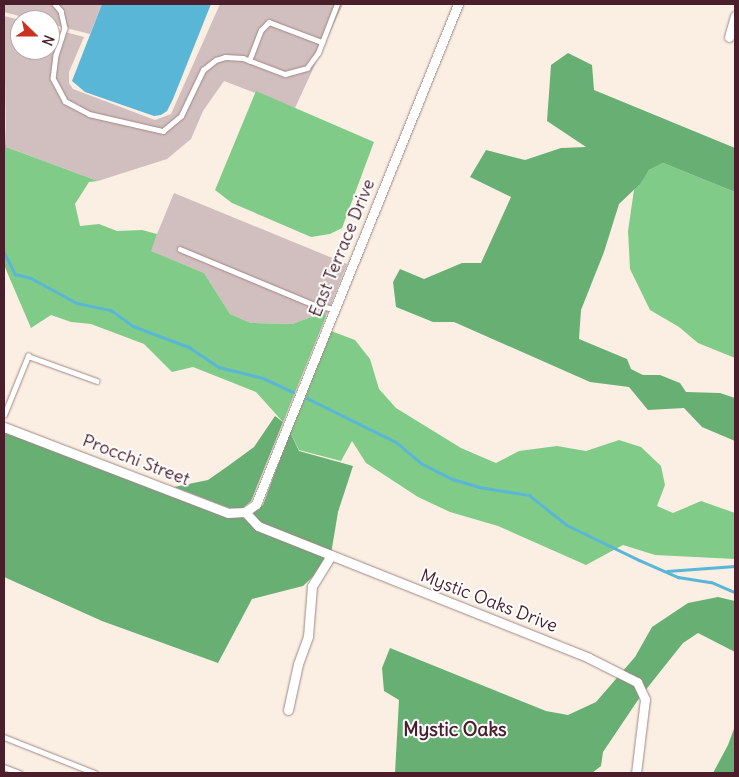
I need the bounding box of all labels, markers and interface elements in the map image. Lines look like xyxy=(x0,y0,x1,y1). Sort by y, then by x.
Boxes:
north arrow xyxy=(10,10,60,60)
text: N xyxy=(38,32,58,48)
street label: East Terrace Drive xyxy=(304,176,380,320)
street label: Procchi Street xyxy=(79,430,193,490)
street label: Mystic Oaks Drive xyxy=(418,565,560,637)
district label: Mystic Oaks xyxy=(403,719,507,741)

